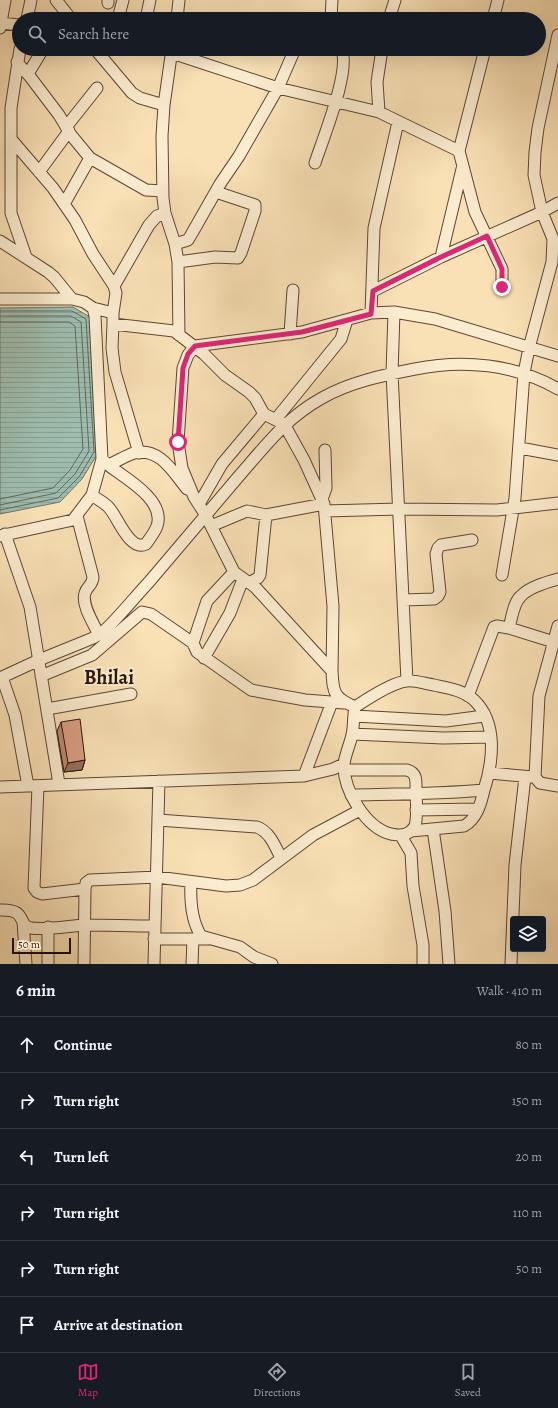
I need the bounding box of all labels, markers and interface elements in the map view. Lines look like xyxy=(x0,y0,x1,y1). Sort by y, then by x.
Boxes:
search box xyxy=(12,12,546,56)
icon: search xyxy=(26,23,48,45)
text: Search here xyxy=(58,24,129,44)
route end xyxy=(493,278,511,296)
route start xyxy=(169,433,187,451)
district label: Bhilai xyxy=(84,664,134,691)
map controls xyxy=(510,916,546,952)
button: layers xyxy=(510,916,546,952)
scale bar xyxy=(12,936,71,955)
text: 50 m xyxy=(18,937,40,952)
text: 6 min xyxy=(16,979,56,1002)
text: Walk · 410 m xyxy=(477,982,542,999)
icon: ahead xyxy=(16,1034,38,1056)
text: Continue xyxy=(54,1035,112,1055)
text: 80 m xyxy=(515,1036,542,1053)
icon: right xyxy=(16,1090,38,1112)
text: Turn right xyxy=(54,1091,119,1111)
text: 150 m xyxy=(512,1092,542,1109)
icon: left xyxy=(16,1146,38,1168)
text: Turn left xyxy=(54,1147,109,1167)
text: 20 m xyxy=(516,1148,542,1165)
icon: right xyxy=(16,1202,38,1224)
text: Turn right xyxy=(54,1203,119,1223)
text: 110 m xyxy=(513,1204,542,1221)
icon: right xyxy=(16,1258,38,1280)
text: Turn right xyxy=(54,1259,119,1279)
text: 50 m xyxy=(516,1260,542,1277)
icon: arrive xyxy=(16,1314,38,1336)
text: Arrive at destination xyxy=(54,1315,183,1335)
tab: Map xyxy=(77,1361,99,1400)
tab: Directions xyxy=(253,1361,301,1400)
tab: Saved xyxy=(455,1361,481,1400)

